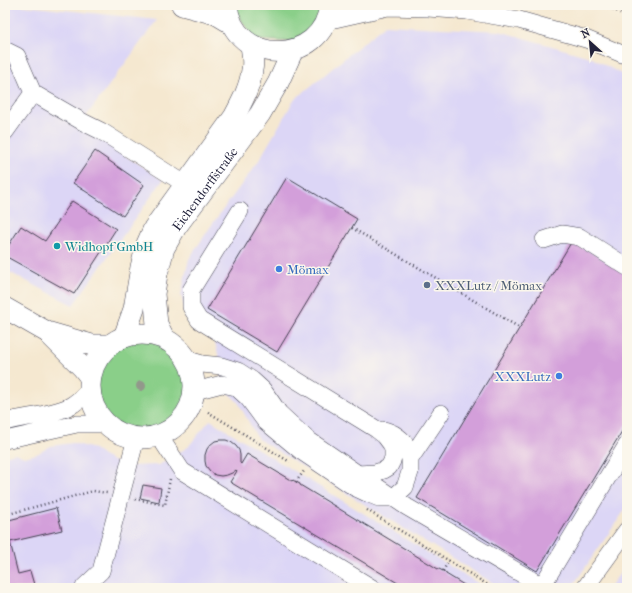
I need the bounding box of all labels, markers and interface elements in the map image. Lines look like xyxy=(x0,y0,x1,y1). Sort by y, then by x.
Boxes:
north arrow xyxy=(570,22,610,62)
text: N xyxy=(579,26,593,41)
street label: Eichendorffstraße xyxy=(169,144,241,233)
place label: Widhopf GmbH xyxy=(64,239,153,254)
marker: Widhopf GmbH xyxy=(52,241,62,251)
place label: Mömax xyxy=(287,262,329,277)
marker: Mömax xyxy=(274,264,284,274)
place label: XXXLutz / Mömax xyxy=(435,278,542,293)
marker: XXXLutz / Mömax xyxy=(422,280,432,290)
place label: XXXLutz xyxy=(495,369,551,384)
marker: XXXLutz xyxy=(554,371,564,381)

